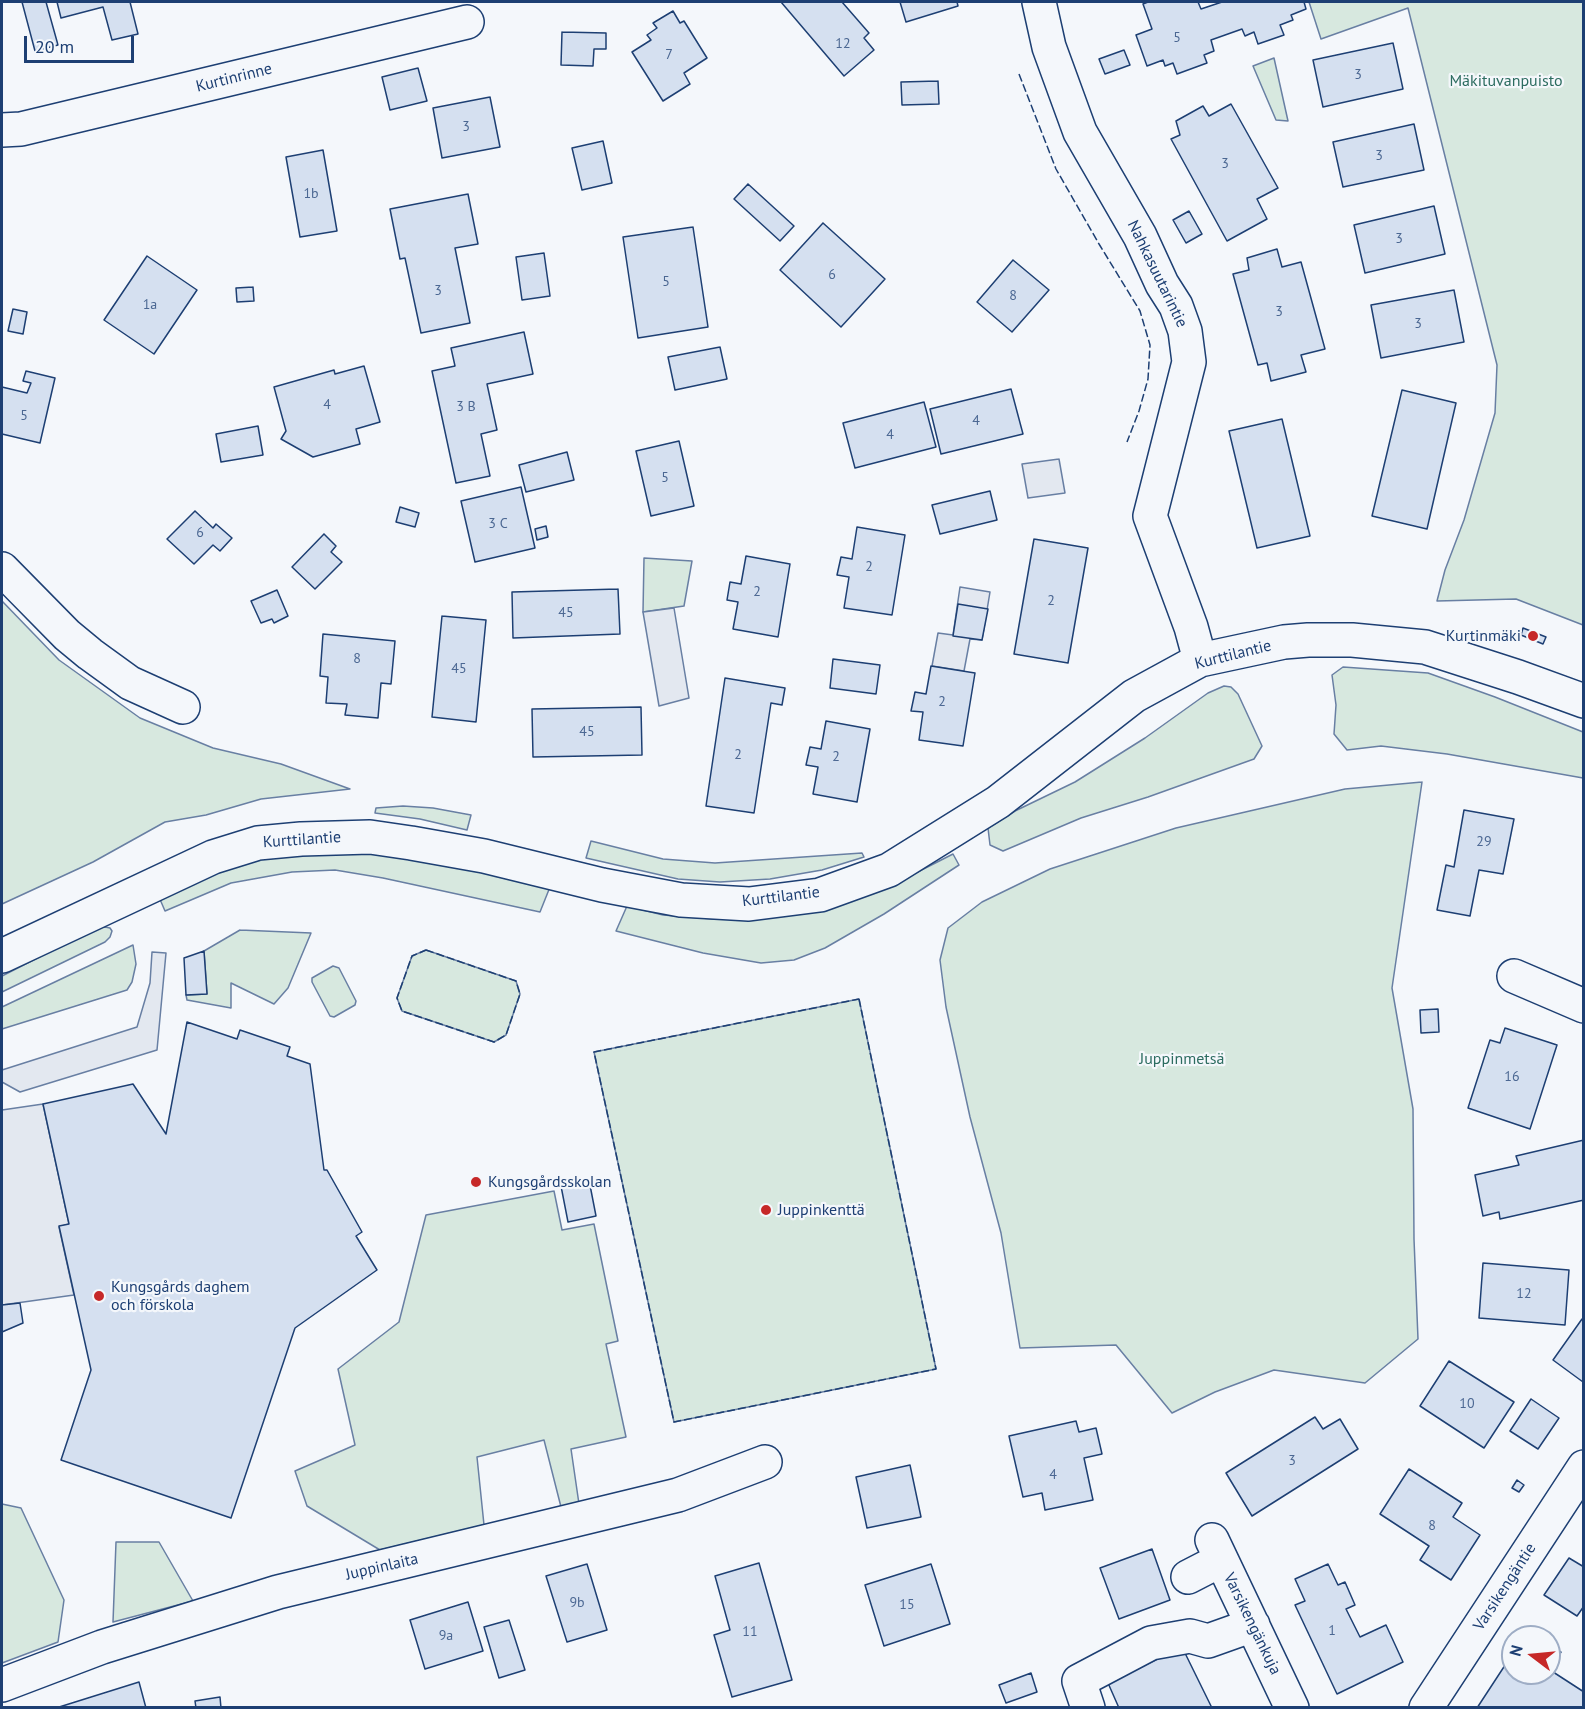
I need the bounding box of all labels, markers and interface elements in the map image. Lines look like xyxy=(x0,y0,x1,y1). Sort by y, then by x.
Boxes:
scale bar xyxy=(27,24,136,62)
house number: 5 xyxy=(1173,30,1181,46)
text: 20 m xyxy=(35,35,74,58)
house number: 12 xyxy=(835,36,851,52)
house number: 7 xyxy=(665,47,673,63)
street label: Kurtinrinne xyxy=(194,59,274,97)
house number: 3 xyxy=(1354,67,1362,83)
park label: Mäkituvanpuisto xyxy=(1449,71,1563,91)
house number: 3 xyxy=(462,119,470,135)
house number: 3 xyxy=(1375,148,1383,164)
house number: 3 xyxy=(1221,156,1229,172)
house number: 1b xyxy=(303,186,319,202)
street label: Nahkasuutarintie xyxy=(1123,217,1191,331)
house number: 3 xyxy=(1395,231,1403,247)
house number: 6 xyxy=(828,267,836,283)
house number: 5 xyxy=(662,274,670,290)
house number: 3 xyxy=(434,283,442,299)
house number: 8 xyxy=(1009,288,1017,304)
house number: 1a xyxy=(143,297,157,313)
house number: 3 xyxy=(1275,304,1283,320)
house number: 3 xyxy=(1414,316,1422,332)
house number: 4 xyxy=(323,397,331,413)
house number: 3 B xyxy=(456,399,476,415)
house number: 5 xyxy=(20,408,28,424)
house number: 4 xyxy=(972,413,980,429)
house number: 4 xyxy=(886,427,894,443)
house number: 5 xyxy=(661,470,669,486)
house number: 3 C xyxy=(488,516,508,532)
house number: 6 xyxy=(196,525,204,541)
house number: 2 xyxy=(865,559,873,575)
house number: 2 xyxy=(753,584,761,600)
house number: 2 xyxy=(1047,593,1055,609)
house number: 45 xyxy=(558,605,574,621)
place label: Kurtinmäki xyxy=(1446,626,1521,646)
marker: Kurtinmäki xyxy=(1526,629,1540,643)
street label: Kurttilantie xyxy=(1193,636,1273,674)
house number: 8 xyxy=(353,651,361,667)
house number: 45 xyxy=(451,661,467,677)
house number: 2 xyxy=(938,694,946,710)
house number: 45 xyxy=(579,724,595,740)
house number: 2 xyxy=(734,747,742,763)
house number: 2 xyxy=(832,749,840,765)
street label: Kurttilantie xyxy=(262,828,342,852)
house number: 29 xyxy=(1476,834,1492,850)
street label: Kurttilantie xyxy=(741,883,821,911)
park label: Juppinmetsä xyxy=(1140,1049,1224,1069)
house number: 16 xyxy=(1504,1069,1520,1085)
place label: Kungsgårdsskolan xyxy=(488,1172,611,1192)
marker: Kungsgårdsskolan xyxy=(469,1175,483,1189)
place label: Juppinkenttä xyxy=(778,1200,865,1220)
marker: Juppinkenttä xyxy=(759,1203,773,1217)
place label: Kungsgårds daghem och förskola xyxy=(111,1277,250,1315)
house number: 12 xyxy=(1516,1286,1532,1302)
marker: Kungsgårds daghem och förskola xyxy=(92,1289,106,1303)
house number: 10 xyxy=(1459,1396,1475,1412)
house number: 3 xyxy=(1288,1453,1296,1469)
house number: 4 xyxy=(1049,1467,1057,1483)
house number: 8 xyxy=(1428,1518,1436,1534)
street label: Varsikengäntie xyxy=(1470,1540,1540,1634)
street label: Juppinlaita xyxy=(344,1549,420,1585)
street label: Varsikengänkuja xyxy=(1219,1570,1285,1678)
house number: 9b xyxy=(569,1595,585,1611)
house number: 15 xyxy=(899,1597,915,1613)
house number: 1 xyxy=(1328,1623,1336,1639)
house number: 11 xyxy=(742,1624,758,1640)
north arrow xyxy=(1501,1625,1561,1685)
house number: 9a xyxy=(439,1628,453,1644)
text: N xyxy=(1505,1643,1527,1658)

